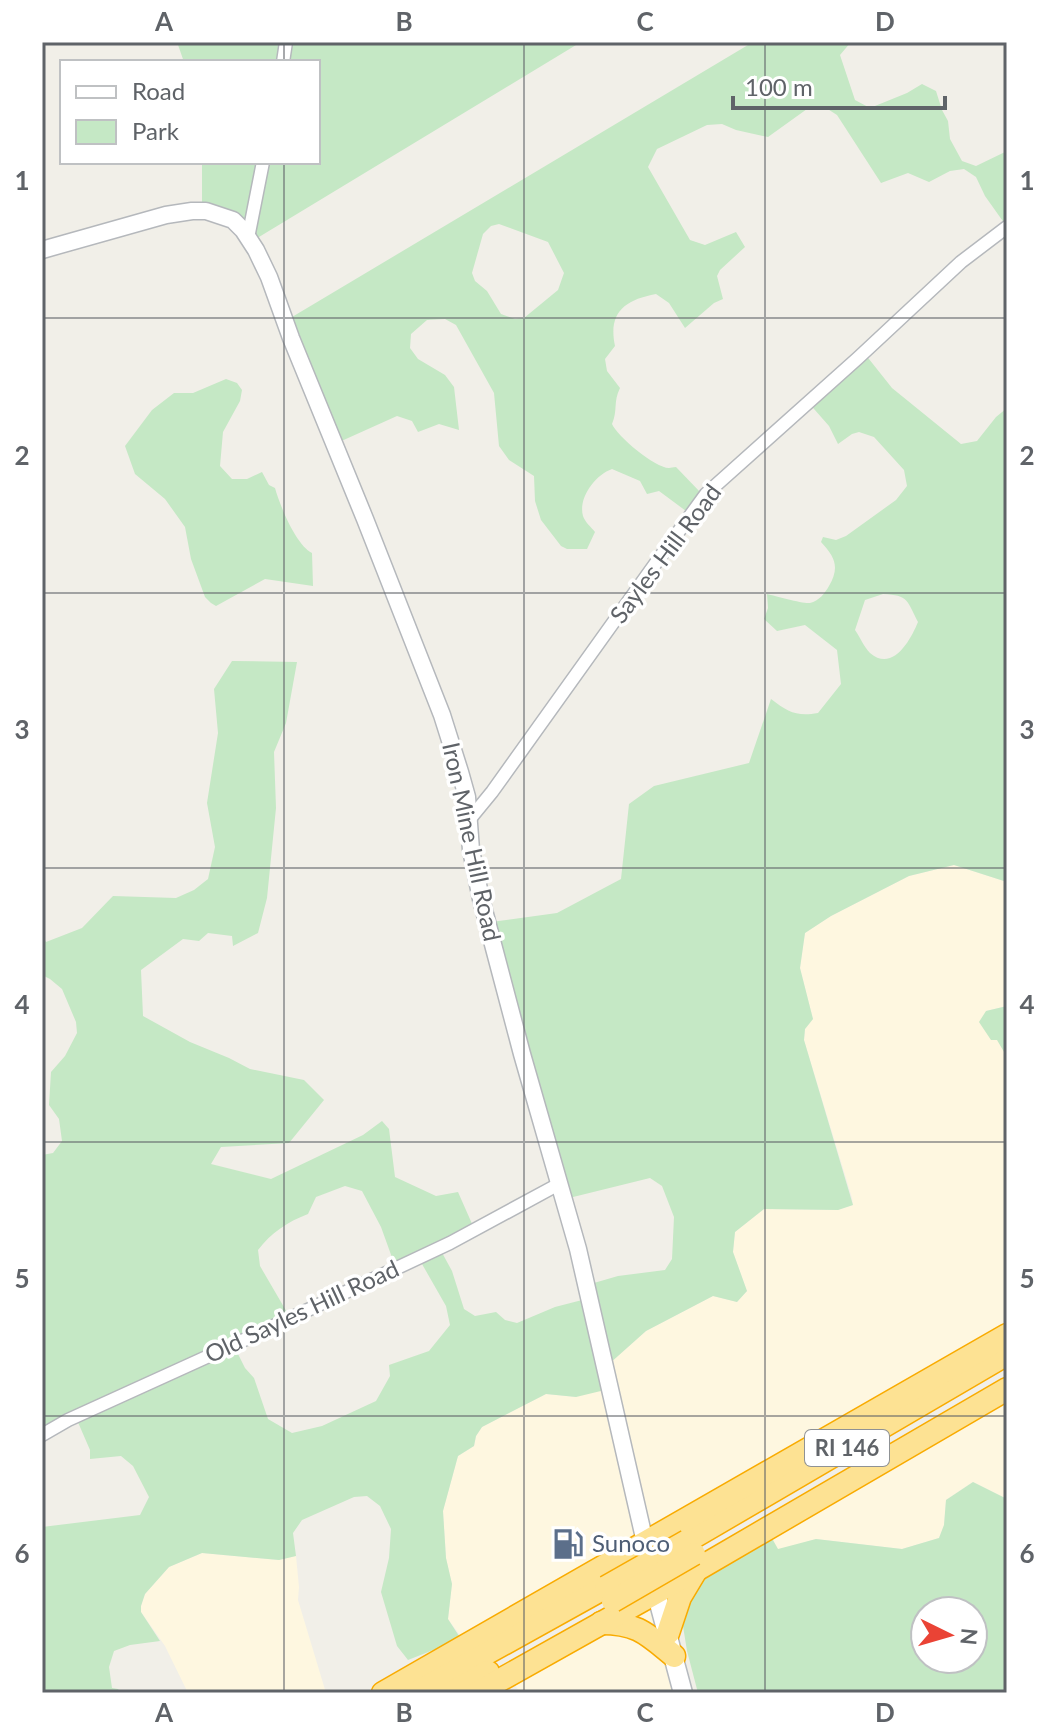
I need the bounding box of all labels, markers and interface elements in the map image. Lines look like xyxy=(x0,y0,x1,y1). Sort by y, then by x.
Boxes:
text: A xyxy=(154,5,174,37)
text: B xyxy=(395,5,413,37)
text: C xyxy=(636,5,654,37)
text: D xyxy=(875,5,895,37)
legend xyxy=(60,60,320,164)
scale bar xyxy=(733,60,945,110)
text: 100 m xyxy=(745,72,813,101)
text: Road xyxy=(132,76,185,105)
text: Park xyxy=(132,116,180,145)
text: 1 xyxy=(14,164,30,196)
text: 1 xyxy=(1019,164,1035,196)
text: 2 xyxy=(14,439,30,471)
text: 2 xyxy=(1019,439,1035,471)
street label: Sayles Hill Road xyxy=(603,478,726,628)
text: 3 xyxy=(14,713,30,745)
text: 3 xyxy=(1019,713,1035,745)
street label: Iron Mine Hill Road xyxy=(437,740,508,944)
text: 4 xyxy=(14,988,30,1020)
text: 4 xyxy=(1019,988,1035,1020)
street label: Old Sayles Hill Road xyxy=(200,1253,403,1368)
text: 5 xyxy=(14,1262,30,1294)
text: 5 xyxy=(1019,1262,1035,1294)
road number: RI 146 xyxy=(805,1430,889,1466)
fuel station icon: Sunoco xyxy=(551,1527,585,1561)
place label: Sunoco xyxy=(592,1528,670,1557)
text: 6 xyxy=(14,1537,30,1569)
text: 6 xyxy=(1019,1537,1035,1569)
north arrow xyxy=(909,1595,989,1675)
text: N xyxy=(955,1627,984,1646)
text: A xyxy=(154,1696,174,1728)
text: B xyxy=(395,1696,413,1728)
text: C xyxy=(636,1696,654,1728)
text: D xyxy=(875,1696,895,1728)

